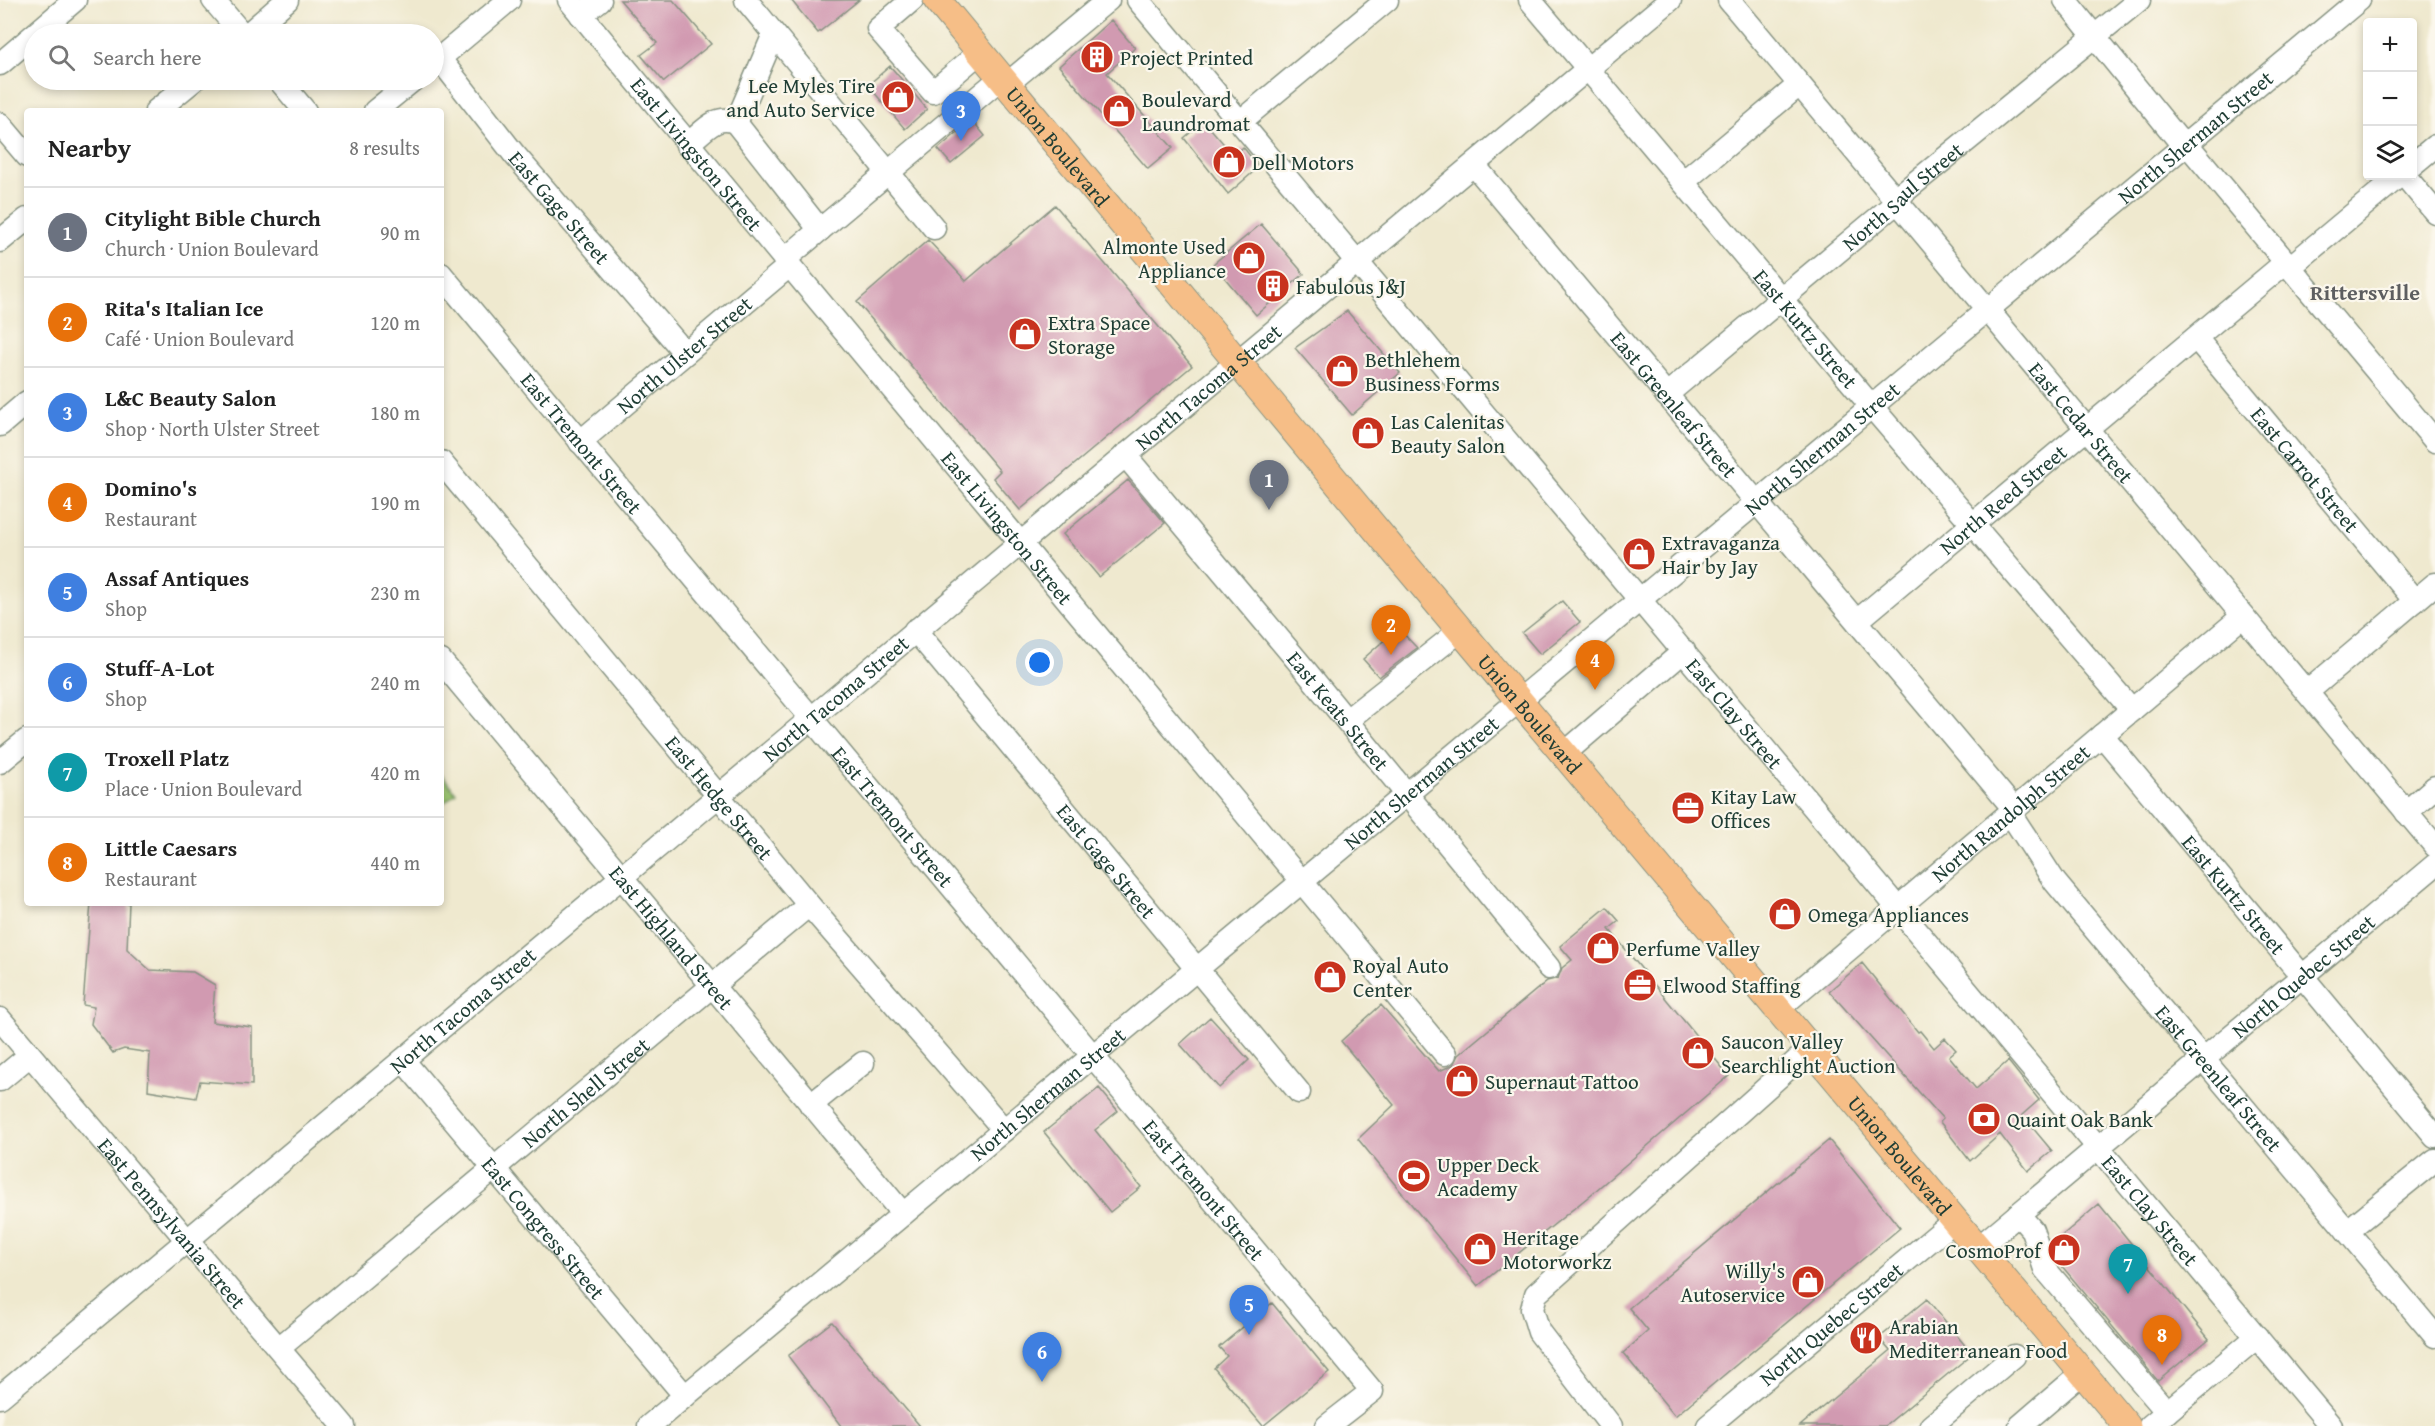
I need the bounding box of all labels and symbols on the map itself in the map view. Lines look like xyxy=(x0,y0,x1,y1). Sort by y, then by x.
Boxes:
building icon: Project Printed xyxy=(1079,39,1115,75)
place label: Project Printed xyxy=(1120,42,1254,73)
street label: North Sherman Street xyxy=(2110,62,2280,211)
street label: East Livingston Street xyxy=(624,70,770,238)
place label: Lee Myles Tire and Auto Service xyxy=(726,70,875,125)
shop icon: Lee Myles Tire and Auto Service xyxy=(880,79,916,115)
street label: Union Boulevard xyxy=(999,79,1118,214)
place label: Boulevard Laundromat xyxy=(1142,84,1251,139)
pin: 3 xyxy=(942,92,980,141)
shop icon: Boulevard Laundromat xyxy=(1101,93,1137,129)
street label: North Saul Street xyxy=(1835,134,1970,258)
street label: East Gage Street xyxy=(502,144,618,271)
shop icon: Dell Motors xyxy=(1211,144,1247,180)
place label: Dell Motors xyxy=(1252,147,1354,178)
place label: Almonte Used Appliance xyxy=(1103,231,1227,286)
shop icon: Almonte Used Appliance xyxy=(1231,240,1267,276)
street label: East Kurtz Street xyxy=(1747,262,1866,395)
building icon: Fabulous J&J xyxy=(1255,268,1291,304)
place label: Fabulous J&J xyxy=(1296,271,1406,302)
district label: Rittersville xyxy=(2310,276,2420,308)
street label: North Ulster Street xyxy=(609,288,759,421)
place label: Extra Space Storage xyxy=(1048,307,1151,362)
shop icon: Extra Space Storage xyxy=(1007,316,1043,352)
street label: North Tacoma Street xyxy=(1128,316,1289,457)
street label: East Greenleaf Street xyxy=(1604,324,1746,485)
place label: Bethlehem Business Forms xyxy=(1365,344,1500,399)
shop icon: Bethlehem Business Forms xyxy=(1324,353,1360,389)
street label: East Cedar Street xyxy=(2021,355,2142,490)
street label: East Tremont Street xyxy=(514,366,650,521)
street label: North Sherman Street xyxy=(1737,374,1907,522)
street label: East Carrot Street xyxy=(2244,400,2367,539)
place label: Las Calenitas Beauty Salon xyxy=(1391,406,1505,461)
shop icon: Las Calenitas Beauty Salon xyxy=(1350,415,1386,451)
street label: North Reed Street xyxy=(1932,436,2074,562)
street label: East Livingston Street xyxy=(934,444,1081,612)
pin: 1 xyxy=(1250,460,1288,510)
place label: Extravaganza Hair by Jay xyxy=(1662,527,1780,582)
shop icon: Extravaganza Hair by Jay xyxy=(1621,536,1657,572)
pin: 2 xyxy=(1372,606,1410,655)
street label: North Tacoma Street xyxy=(755,627,916,769)
pin: 4 xyxy=(1576,640,1614,690)
street label: East Keats Street xyxy=(1280,644,1397,778)
street label: Union Boulevard xyxy=(1471,647,1590,781)
your location xyxy=(1025,648,1054,677)
street label: East Clay Street xyxy=(1679,651,1791,776)
street label: North Sherman Street xyxy=(1336,708,1506,856)
street label: East Hedge Street xyxy=(658,728,781,867)
street label: North Randolph Street xyxy=(1924,736,2097,889)
street label: East Tremont Street xyxy=(825,739,962,894)
place label: Kitay Law Offices xyxy=(1711,781,1797,836)
office icon: Kitay Law Offices xyxy=(1670,790,1706,826)
street label: East Gage Street xyxy=(1050,796,1164,925)
street label: East Kurtz Street xyxy=(2175,827,2294,961)
street label: East Highland Street xyxy=(602,858,742,1017)
shop icon: Omega Appliances xyxy=(1767,896,1803,932)
place label: Omega Appliances xyxy=(1808,899,1969,930)
street label: North Quebec Street xyxy=(2224,906,2382,1045)
shop icon: Perfume Valley xyxy=(1585,930,1621,966)
place label: Perfume Valley xyxy=(1626,933,1761,964)
street label: North Tacoma Street xyxy=(382,939,543,1081)
place label: Royal Auto Center xyxy=(1353,950,1449,1005)
shop icon: Royal Auto Center xyxy=(1312,959,1348,995)
office icon: Elwood Staffing xyxy=(1622,967,1658,1003)
place label: Elwood Staffing xyxy=(1663,970,1801,1001)
street label: East Greenleaf Street xyxy=(2148,998,2290,1159)
street label: North Sherman Street xyxy=(963,1019,1133,1168)
place label: Saucon Valley Searchlight Auction xyxy=(1721,1026,1896,1081)
street label: North Shell Street xyxy=(514,1029,656,1155)
shop icon: Saucon Valley Searchlight Auction xyxy=(1680,1035,1716,1071)
shop icon: Supernaut Tattoo xyxy=(1444,1063,1480,1099)
place label: Supernaut Tattoo xyxy=(1485,1066,1639,1097)
street label: Union Boulevard xyxy=(1841,1088,1960,1223)
bank icon: Quaint Oak Bank xyxy=(1966,1101,2002,1137)
place label: Quaint Oak Bank xyxy=(2007,1104,2153,1135)
street label: East Tremont Street xyxy=(1136,1112,1273,1268)
street label: East Pennsylvania Street xyxy=(91,1130,254,1316)
street label: East Clay Street xyxy=(2095,1148,2207,1273)
place label: Upper Deck Academy xyxy=(1437,1149,1539,1204)
street label: East Congress Street xyxy=(475,1150,613,1306)
sports icon: Upper Deck Academy xyxy=(1396,1158,1432,1194)
place label: Heritage Motorworkz xyxy=(1503,1222,1612,1277)
shop icon: Heritage Motorworkz xyxy=(1462,1231,1498,1267)
shop icon: CosmoProf xyxy=(2046,1232,2082,1268)
place label: CosmoProf xyxy=(1946,1235,2043,1266)
pin: 7 xyxy=(2108,1244,2148,1294)
street label: North Quebec Street xyxy=(1752,1254,1910,1393)
place label: Willy's Autoservice xyxy=(1680,1255,1785,1310)
shop icon: Willy's Autoservice xyxy=(1790,1264,1826,1300)
pin: 5 xyxy=(1230,1286,1268,1335)
place label: Arabian Mediterranean Food xyxy=(1889,1311,2068,1366)
pin: 8 xyxy=(2142,1316,2182,1365)
restaurant icon: Arabian Mediterranean Food xyxy=(1848,1320,1884,1356)
pin: 6 xyxy=(1022,1332,1062,1382)

